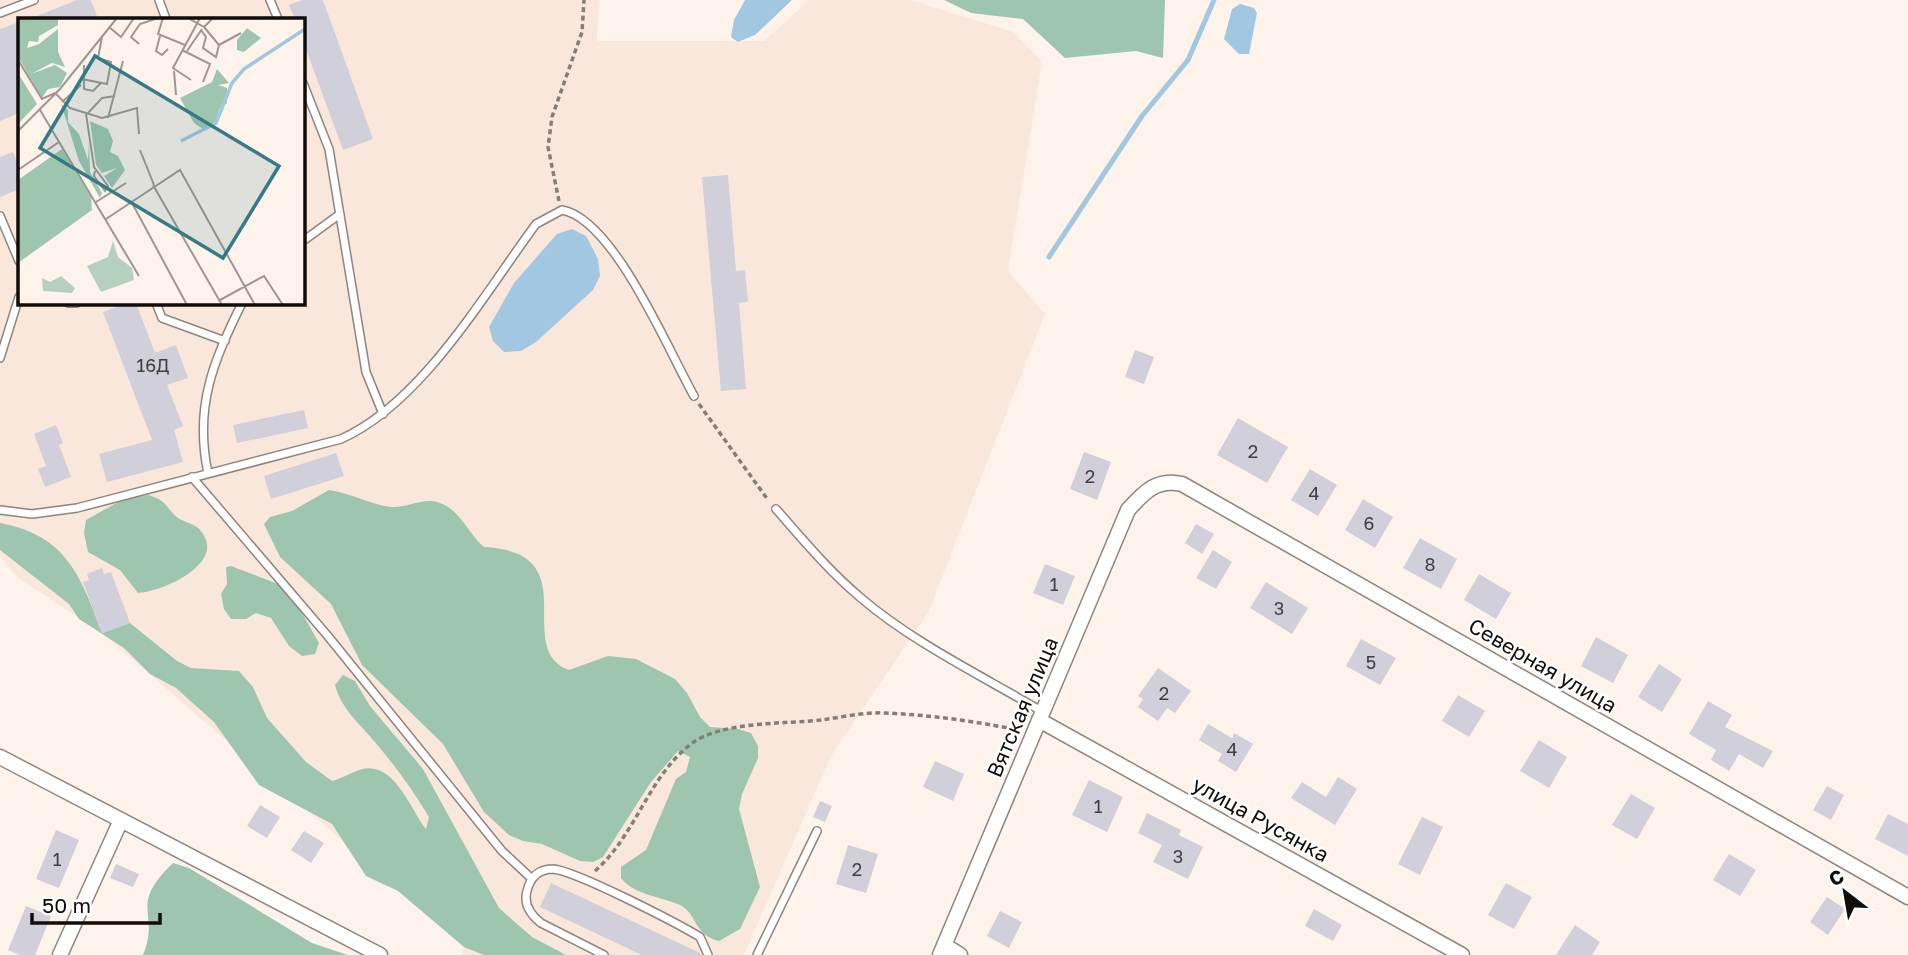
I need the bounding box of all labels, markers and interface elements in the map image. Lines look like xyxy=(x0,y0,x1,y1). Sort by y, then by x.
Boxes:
inset map xyxy=(18,18,304,304)
house number: 16Д xyxy=(137,354,169,376)
house number: 2 xyxy=(1248,440,1258,462)
house number: 2 xyxy=(1085,465,1095,487)
house number: 4 xyxy=(1309,482,1320,504)
house number: 6 xyxy=(1364,512,1374,534)
house number: 8 xyxy=(1425,553,1435,575)
house number: 1 xyxy=(1050,573,1059,595)
house number: 3 xyxy=(1274,597,1284,619)
street label: Северная улица xyxy=(1464,612,1622,718)
street label: Вятская улица xyxy=(981,633,1063,781)
house number: 5 xyxy=(1366,651,1376,673)
house number: 2 xyxy=(1159,682,1169,704)
house number: 4 xyxy=(1227,738,1238,760)
street label: улица Русянка xyxy=(1188,771,1334,867)
house number: 1 xyxy=(1094,795,1103,817)
house number: 3 xyxy=(1173,845,1183,867)
house number: 1 xyxy=(53,848,62,870)
north arrow xyxy=(1810,857,1880,927)
house number: 2 xyxy=(852,858,862,880)
text: С xyxy=(1824,864,1848,890)
scale bar xyxy=(32,881,159,925)
text: 50 m xyxy=(42,892,91,918)

